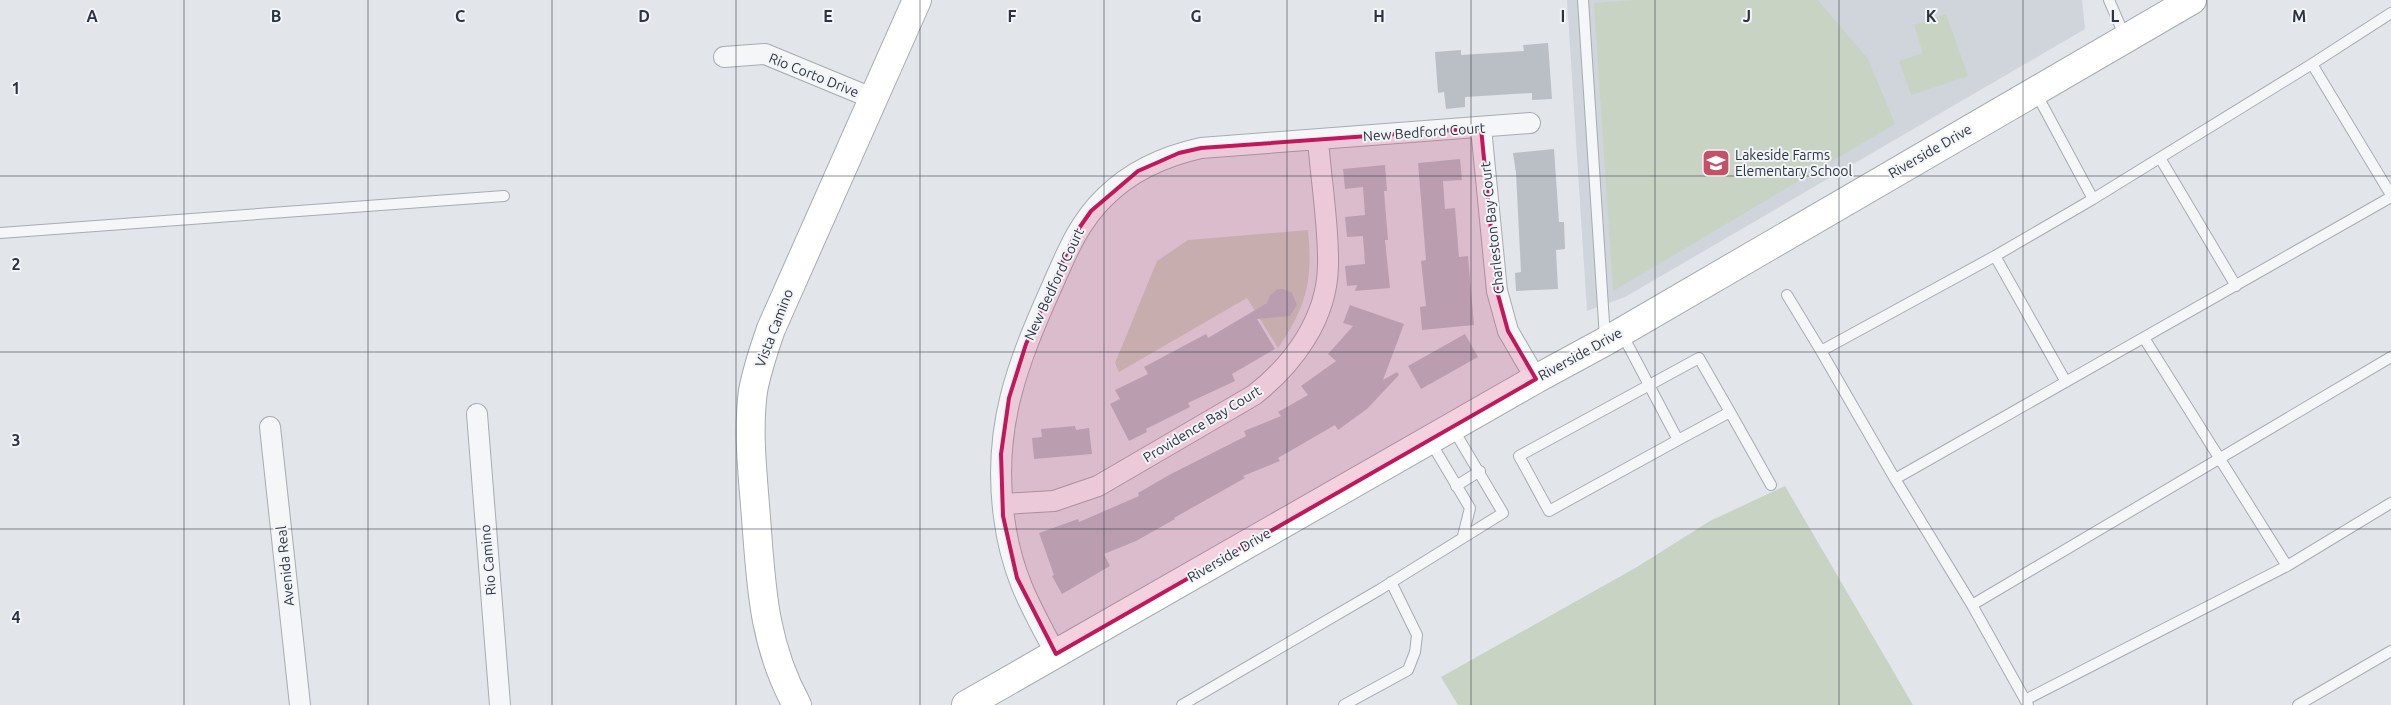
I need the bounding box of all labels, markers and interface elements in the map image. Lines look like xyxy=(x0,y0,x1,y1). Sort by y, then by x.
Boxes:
text: A xyxy=(86,7,98,25)
text: B xyxy=(271,7,281,25)
text: C xyxy=(455,7,465,25)
text: D xyxy=(638,7,650,25)
text: E xyxy=(823,7,833,25)
text: F xyxy=(1008,7,1017,25)
text: G xyxy=(1190,7,1202,25)
text: H xyxy=(1373,7,1385,25)
text: I xyxy=(1561,7,1565,25)
text: J xyxy=(1743,7,1751,25)
text: K xyxy=(1926,7,1937,25)
text: L xyxy=(2111,7,2120,25)
text: M xyxy=(2292,7,2306,25)
street label: Rio Corto Drive xyxy=(767,50,861,100)
text: 1 xyxy=(11,79,21,97)
street label: New Bedford Court xyxy=(1362,120,1486,144)
street label: Riverside Drive xyxy=(1885,121,1975,181)
place label: Lakeside Farms Elementary School xyxy=(1735,147,1853,179)
school or university icon: Lakeside Farms Elementary School xyxy=(1701,148,1731,178)
street label: Charleston Bay Court xyxy=(1477,161,1507,295)
street label: New Bedford Court xyxy=(1021,225,1087,343)
text: 2 xyxy=(11,255,21,273)
street label: Vista Camino xyxy=(752,287,796,369)
street label: Riverside Drive xyxy=(1535,324,1625,384)
street label: Providence Bay Court xyxy=(1140,382,1264,466)
text: 3 xyxy=(11,431,21,449)
street label: Rio Camino xyxy=(477,524,499,596)
street label: Avenida Real xyxy=(273,525,297,607)
street label: Riverside Drive xyxy=(1184,525,1274,585)
text: 4 xyxy=(11,608,21,626)

